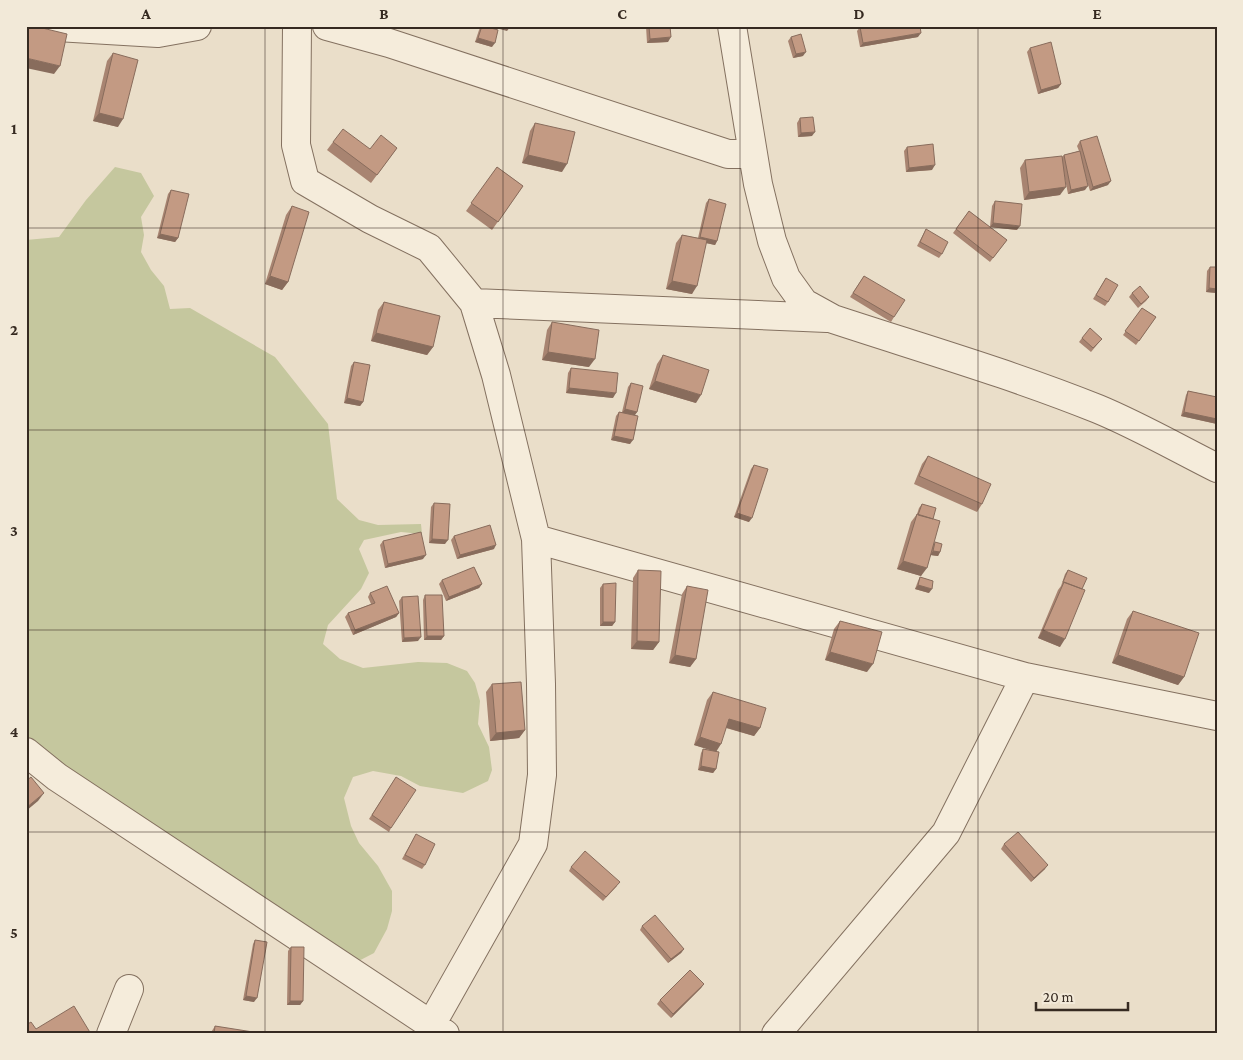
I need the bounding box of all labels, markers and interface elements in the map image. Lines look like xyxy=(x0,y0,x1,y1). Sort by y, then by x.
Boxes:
text: A xyxy=(140,5,151,22)
text: B xyxy=(379,5,389,22)
text: C xyxy=(617,5,627,22)
text: D xyxy=(853,5,865,22)
text: E xyxy=(1092,5,1102,22)
text: 1 xyxy=(11,120,17,137)
text: 2 xyxy=(10,321,18,338)
text: 3 xyxy=(10,522,18,539)
text: 4 xyxy=(10,723,19,740)
text: 5 xyxy=(10,924,18,941)
scale bar xyxy=(1036,980,1128,1012)
text: 20 m xyxy=(1043,989,1074,1005)

